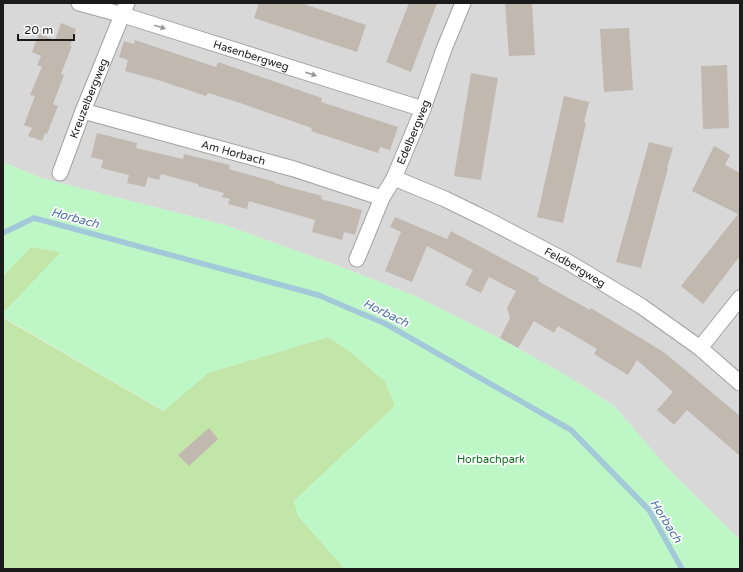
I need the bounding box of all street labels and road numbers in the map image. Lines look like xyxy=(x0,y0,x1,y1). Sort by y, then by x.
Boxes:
street label: Hasenbergweg xyxy=(212,38,291,74)
street label: Kreuzelbergweg xyxy=(67,57,111,140)
street label: Edelbergweg xyxy=(394,98,433,167)
street label: Am Horbach xyxy=(200,138,267,168)
street label: Feldbergweg xyxy=(542,245,608,290)

